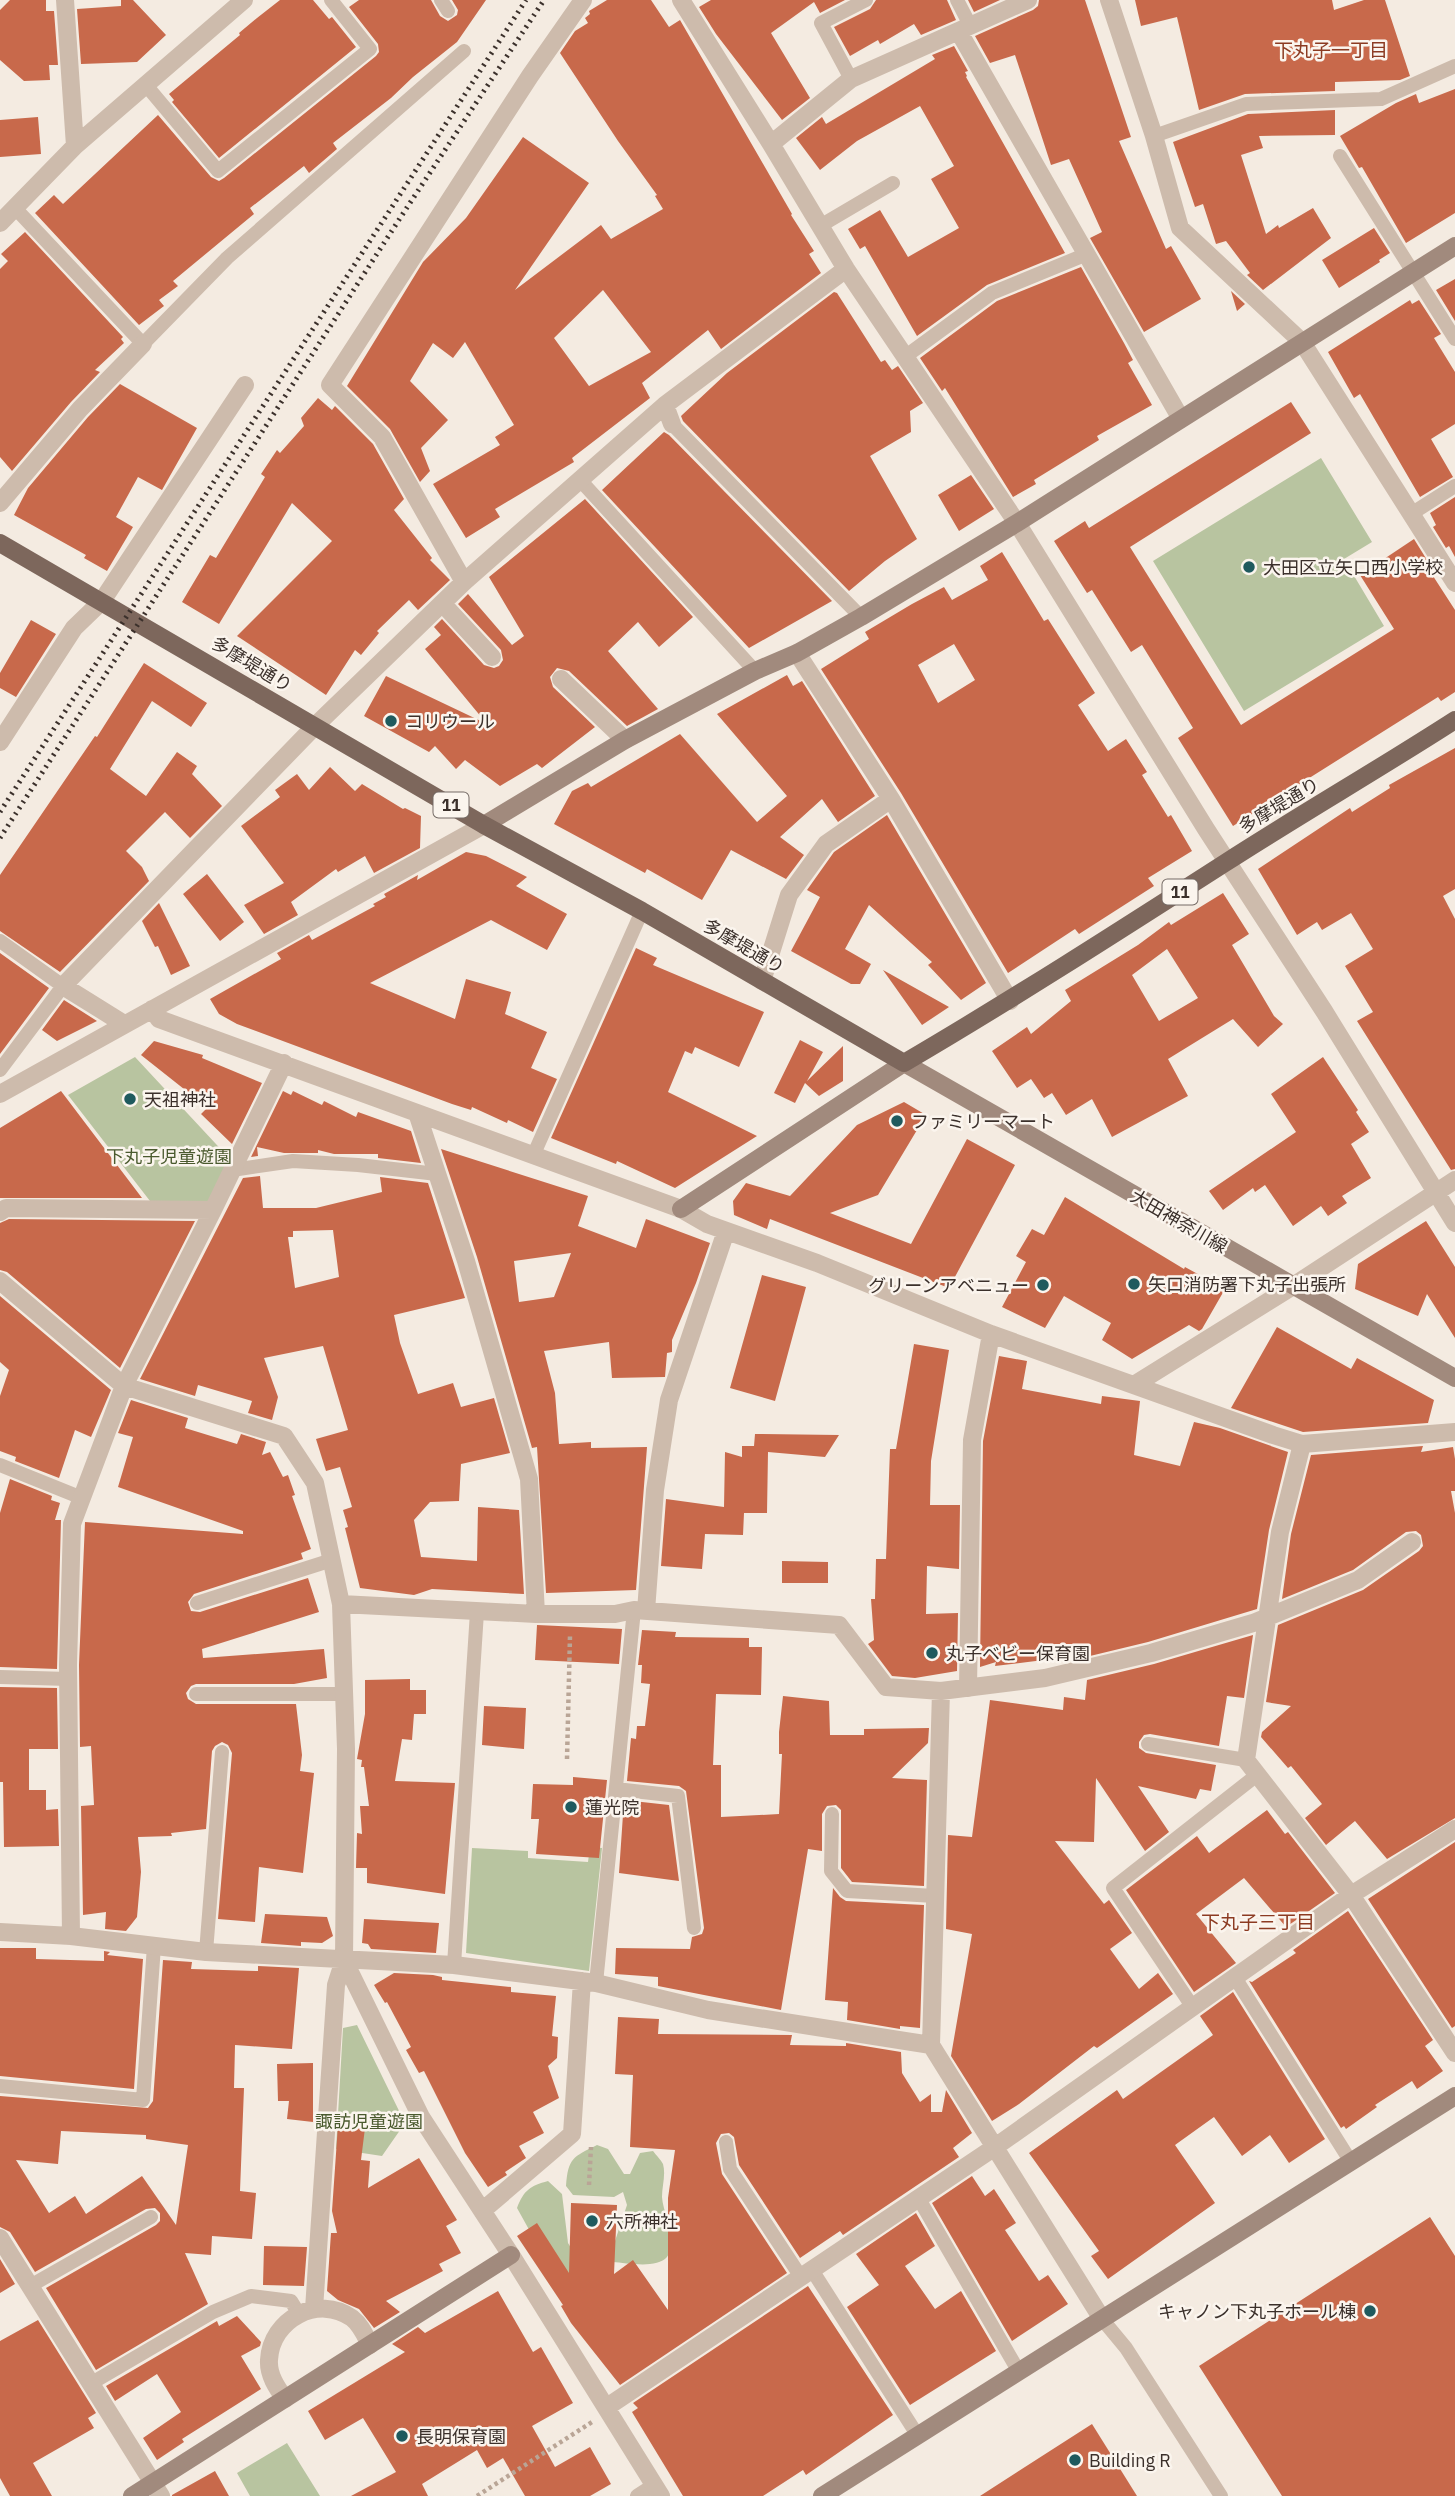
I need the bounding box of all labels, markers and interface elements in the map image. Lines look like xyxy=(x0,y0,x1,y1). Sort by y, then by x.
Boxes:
district label: 下丸子一丁目 xyxy=(1274,38,1388,62)
place label: 大田区立矢口西小学校 xyxy=(1263,556,1443,579)
marker: 大田区立矢口西小学校 xyxy=(1241,559,1257,575)
street label: 多摩堤通り xyxy=(208,631,296,697)
place label: コリウール xyxy=(405,710,495,733)
marker: コリウール xyxy=(383,713,399,729)
street label: 多摩堤通り xyxy=(1235,772,1323,838)
road number: 11 xyxy=(434,792,468,818)
road number: 11 xyxy=(1162,880,1198,904)
street label: 多摩堤通り xyxy=(699,914,789,978)
place label: 天祖神社 xyxy=(144,1088,216,1111)
marker: 天祖神社 xyxy=(122,1091,138,1107)
place label: ファミリーマート xyxy=(911,1110,1055,1133)
marker: ファミリーマート xyxy=(889,1113,905,1129)
park label: 下丸子児童遊園 xyxy=(106,1145,232,1168)
street label: 大田神奈川線 xyxy=(1126,1184,1232,1258)
place label: 矢口消防署下丸子出張所 xyxy=(1148,1273,1346,1296)
place label: グリーンアベニュー xyxy=(868,1274,1029,1297)
marker: 矢口消防署下丸子出張所 xyxy=(1126,1276,1142,1292)
marker: グリーンアベニュー xyxy=(1035,1277,1051,1293)
place label: 丸子ベビー保育園 xyxy=(946,1642,1090,1665)
marker: 丸子ベビー保育園 xyxy=(924,1645,940,1661)
place label: 蓮光院 xyxy=(585,1796,639,1819)
marker: 蓮光院 xyxy=(563,1799,579,1815)
district label: 下丸子三丁目 xyxy=(1201,1910,1315,1934)
park label: 諏訪児童遊園 xyxy=(315,2110,423,2133)
place label: 六所神社 xyxy=(606,2210,678,2233)
marker: 六所神社 xyxy=(584,2213,600,2229)
place label: キャノン下丸子ホール棟 xyxy=(1158,2300,1356,2323)
marker: キャノン下丸子ホール棟 xyxy=(1362,2303,1378,2319)
place label: 長明保育園 xyxy=(416,2425,506,2448)
marker: 長明保育園 xyxy=(394,2428,410,2444)
place label: Building R xyxy=(1089,2449,1171,2472)
marker: Building R xyxy=(1067,2452,1083,2468)

